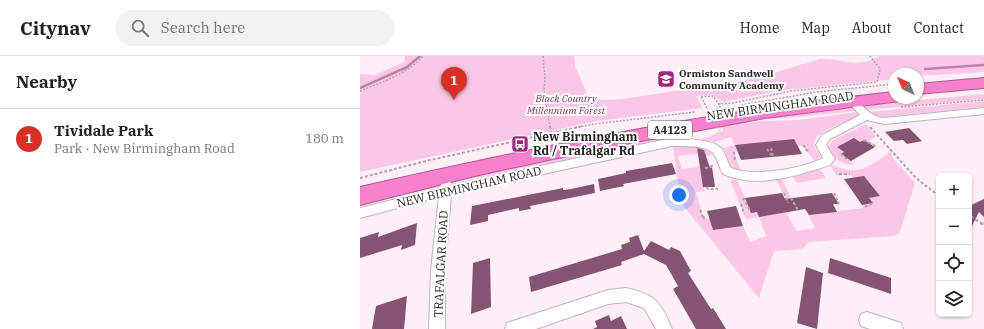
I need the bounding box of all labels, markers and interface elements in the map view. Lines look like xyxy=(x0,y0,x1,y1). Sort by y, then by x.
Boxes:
search box xyxy=(115,10,395,46)
text: Citynav xyxy=(20,16,91,40)
icon: search xyxy=(129,17,151,39)
text: Search here xyxy=(161,18,245,37)
text: Home xyxy=(740,19,779,37)
text: Map xyxy=(801,19,830,37)
text: About xyxy=(852,19,891,37)
text: Contact xyxy=(913,19,964,37)
pin: 1 xyxy=(441,67,467,100)
place label: Ormiston Sandwell Community Academy xyxy=(679,67,784,92)
north arrow xyxy=(888,68,924,104)
school or university icon: Ormiston Sandwell Community Academy xyxy=(656,69,676,89)
text: Nearby xyxy=(16,71,77,93)
street label: NEW BIRMINGHAM ROAD xyxy=(706,88,854,123)
park label: Black Country Millennium Forest xyxy=(526,92,605,117)
text: Tividale Park xyxy=(54,121,153,140)
road number: A4123 xyxy=(648,121,692,139)
place label: New Birmingham Rd / Trafalgar Rd xyxy=(533,129,638,158)
text: 1 xyxy=(25,130,33,147)
text: 180 m xyxy=(305,130,344,147)
bus stop icon: New Birmingham Rd / Trafalgar Rd xyxy=(510,134,530,154)
text: Park · New Birmingham Road xyxy=(54,140,235,157)
street label: NEW BIRMINGHAM ROAD xyxy=(395,163,543,210)
map controls xyxy=(936,173,972,317)
button: + xyxy=(936,173,972,209)
your location xyxy=(669,185,689,205)
button: − xyxy=(936,209,972,245)
street label: TRAFALGAR ROAD xyxy=(430,210,451,318)
button: locate xyxy=(936,245,972,281)
button: layers xyxy=(936,281,972,317)

